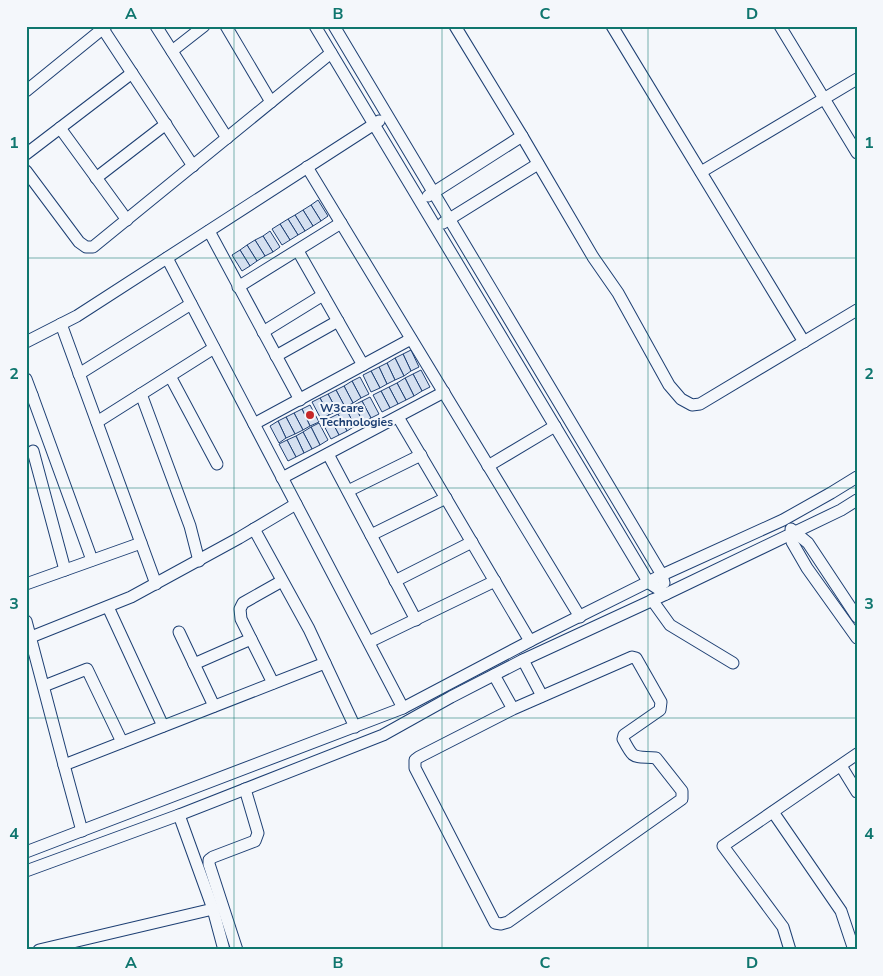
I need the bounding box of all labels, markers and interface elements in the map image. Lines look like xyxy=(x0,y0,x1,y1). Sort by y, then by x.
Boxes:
text: A xyxy=(125,3,137,25)
text: B xyxy=(332,3,344,25)
text: C xyxy=(540,3,551,25)
text: D xyxy=(746,3,758,25)
text: 1 xyxy=(9,132,19,154)
text: 1 xyxy=(864,132,874,154)
text: 2 xyxy=(9,363,19,385)
text: 2 xyxy=(864,363,874,385)
place label: W3care Technologies xyxy=(320,400,393,430)
marker: W3care Technologies xyxy=(304,409,316,421)
text: 3 xyxy=(9,593,19,615)
text: 3 xyxy=(864,593,874,615)
text: 4 xyxy=(9,823,19,845)
text: 4 xyxy=(864,823,874,845)
text: A xyxy=(125,952,137,974)
text: B xyxy=(332,952,344,974)
text: C xyxy=(540,952,551,974)
text: D xyxy=(746,952,758,974)

